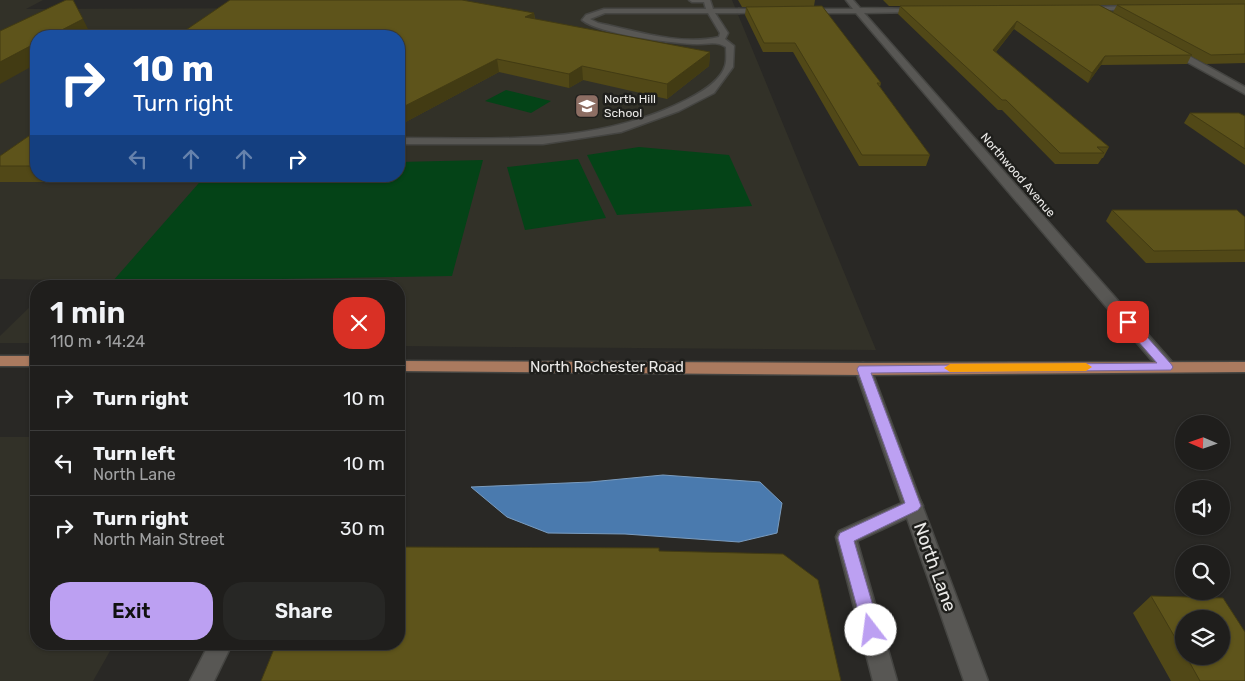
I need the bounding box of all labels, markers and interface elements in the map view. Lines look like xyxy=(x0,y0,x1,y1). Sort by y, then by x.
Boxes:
text: 10 m xyxy=(133,48,214,90)
icon: right xyxy=(50,50,115,115)
text: Turn right xyxy=(133,90,233,117)
place label: North Hill School xyxy=(604,92,656,120)
school or university icon: North Hill School xyxy=(574,93,600,119)
street label: Northwood Avenue xyxy=(978,130,1058,220)
icon: left xyxy=(124,145,152,173)
icon: ahead xyxy=(177,145,205,173)
icon: ahead xyxy=(230,145,258,173)
icon: right xyxy=(283,145,311,173)
text: 1 min xyxy=(50,295,125,331)
button: close xyxy=(333,297,385,349)
pin xyxy=(1107,301,1149,343)
icon: arrive xyxy=(1114,308,1142,336)
text: 110 m · 14:24 xyxy=(50,332,145,351)
street label: North Rochester Road xyxy=(530,358,684,376)
icon: right xyxy=(50,384,78,412)
text: Turn right xyxy=(93,387,188,410)
text: 10 m xyxy=(343,387,385,410)
north arrow xyxy=(1175,415,1230,470)
map controls xyxy=(1175,415,1230,665)
text: Turn left xyxy=(93,442,175,465)
icon: left xyxy=(50,449,78,477)
text: 10 m xyxy=(343,452,385,475)
text: North Lane xyxy=(93,465,176,484)
button: sound xyxy=(1175,480,1230,535)
text: Turn right xyxy=(93,507,188,530)
icon: right xyxy=(50,514,78,542)
text: 30 m xyxy=(340,517,385,540)
street label: North Lane xyxy=(909,519,961,615)
text: North Main Street xyxy=(93,530,225,549)
button: search xyxy=(1175,545,1230,600)
button: Exit xyxy=(50,582,213,640)
button: Share xyxy=(223,582,385,640)
position arrow xyxy=(844,603,896,655)
button: layers xyxy=(1175,610,1230,665)

